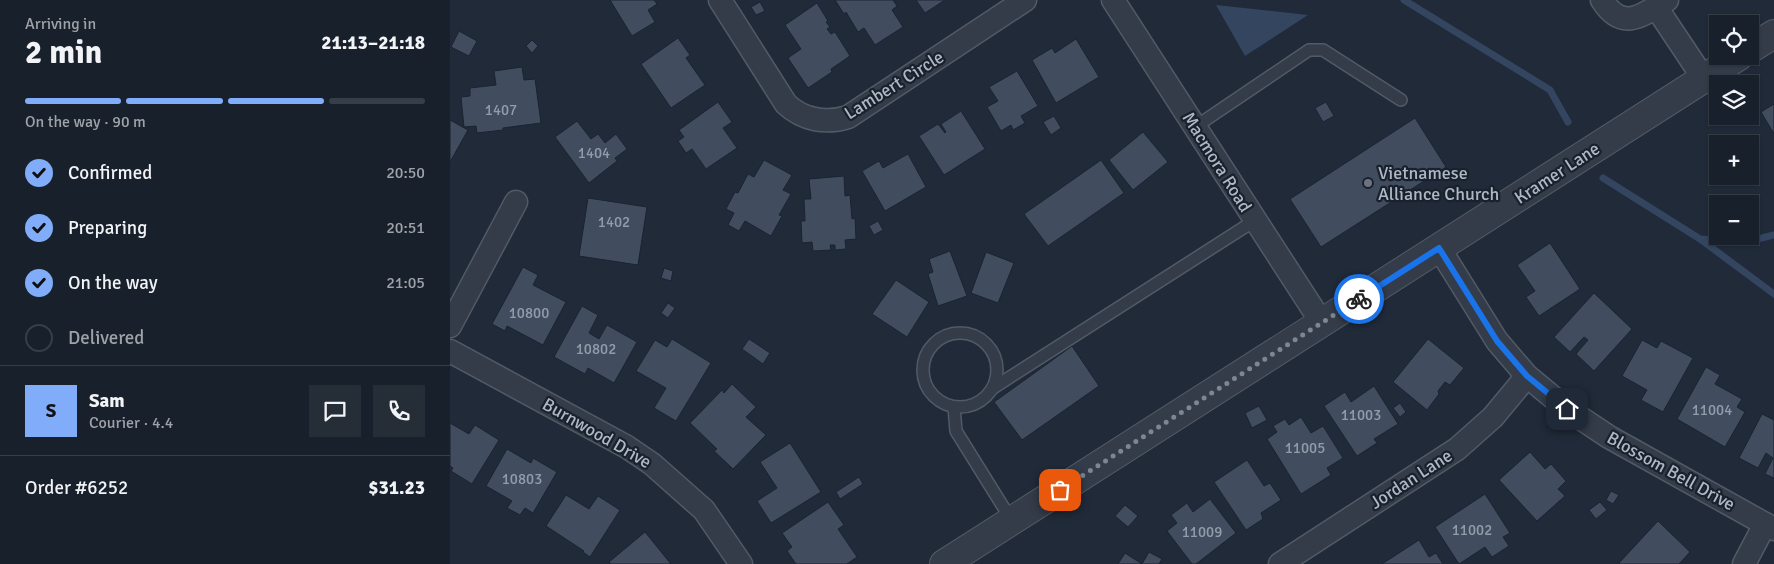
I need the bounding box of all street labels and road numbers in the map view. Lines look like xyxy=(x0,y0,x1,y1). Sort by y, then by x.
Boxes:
street label: Lambert Circle xyxy=(840,46,948,124)
street label: Macmora Road xyxy=(1177,108,1257,216)
street label: Kramer Lane xyxy=(1510,137,1604,209)
street label: Burnwood Drive xyxy=(539,393,655,473)
street label: Blossom Bell Drive xyxy=(1603,427,1739,515)
street label: Jordan Lane xyxy=(1366,444,1456,514)

